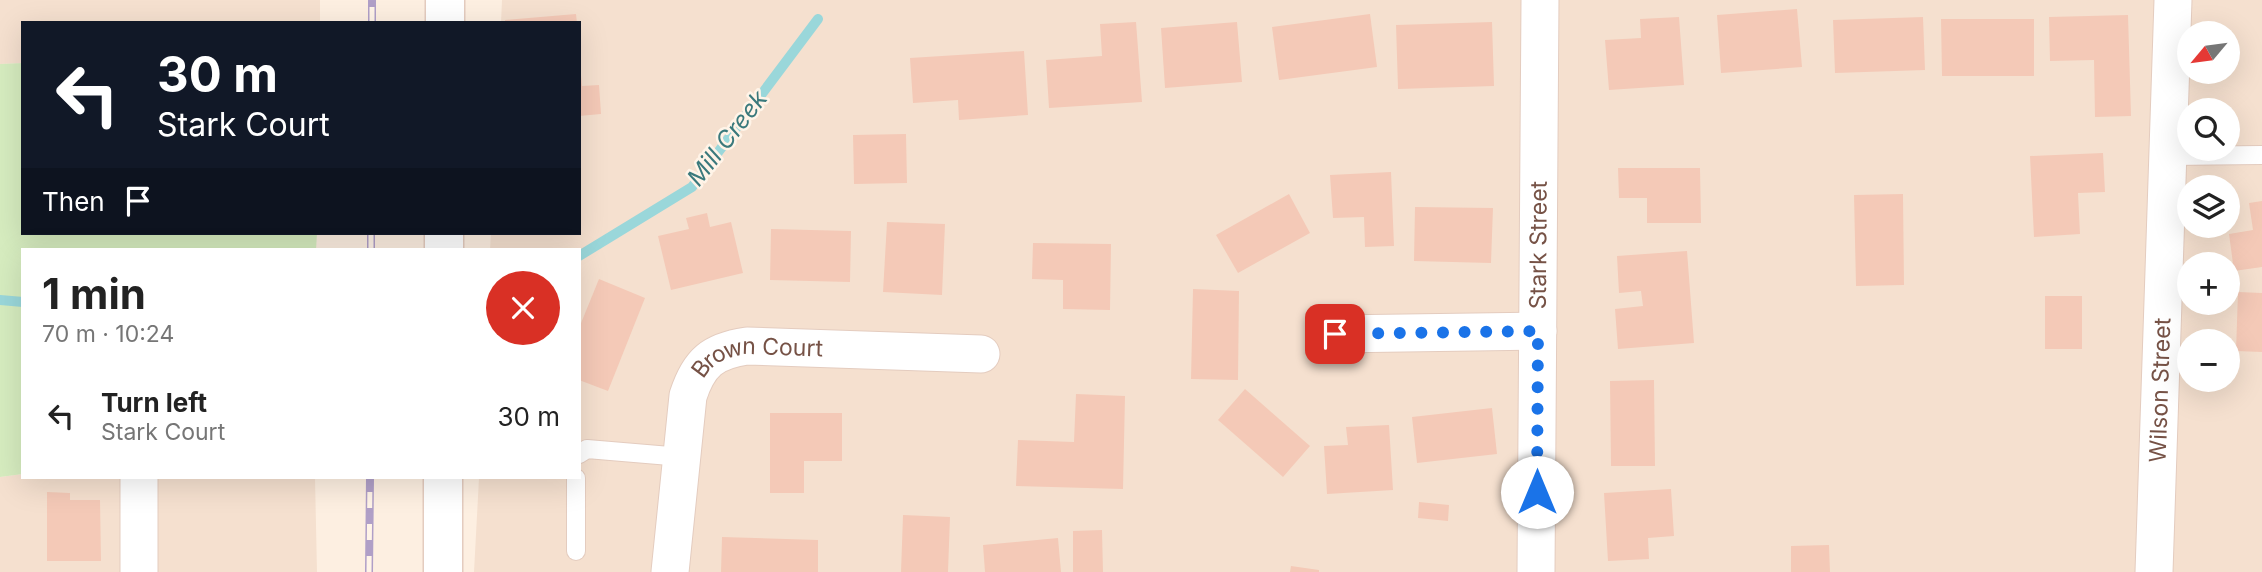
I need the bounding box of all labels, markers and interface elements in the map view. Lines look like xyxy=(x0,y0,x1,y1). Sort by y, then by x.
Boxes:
north arrow xyxy=(2177,21,2240,84)
map controls xyxy=(2177,21,2240,392)
text: 30 m xyxy=(157,45,278,104)
icon: left xyxy=(42,49,133,140)
water label: Mill Creek xyxy=(681,84,774,191)
button: search xyxy=(2177,98,2240,161)
text: Stark Court xyxy=(157,105,330,144)
button: layers xyxy=(2177,175,2240,238)
street label: Stark Street xyxy=(1524,180,1553,309)
icon: arrive xyxy=(119,182,157,220)
text: Then xyxy=(42,186,105,217)
button: + xyxy=(2177,252,2240,315)
text: 1 min xyxy=(42,268,146,319)
button: close xyxy=(486,271,560,345)
pin xyxy=(1305,304,1365,364)
icon: arrive xyxy=(1316,315,1354,353)
street label: Wilson Street xyxy=(2144,317,2176,463)
text: 70 m · 10:24 xyxy=(42,320,174,348)
button: − xyxy=(2177,329,2240,392)
street label: Brown Court xyxy=(685,332,824,383)
text: Turn left xyxy=(101,387,207,418)
icon: left xyxy=(42,397,80,435)
text: 30 m xyxy=(497,401,560,432)
text: Stark Court xyxy=(101,418,225,446)
position arrow xyxy=(1500,455,1574,529)

